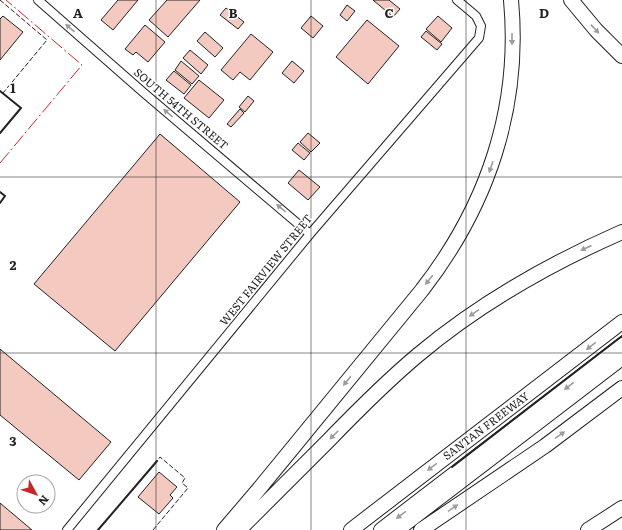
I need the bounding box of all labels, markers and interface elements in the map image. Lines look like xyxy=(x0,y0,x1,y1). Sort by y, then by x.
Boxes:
text: A xyxy=(73,3,83,22)
text: B xyxy=(229,3,238,22)
text: C xyxy=(384,3,394,22)
text: D xyxy=(539,3,549,22)
one-way arrow xyxy=(65,24,75,33)
one-way arrow xyxy=(590,24,600,34)
one-way arrow xyxy=(509,33,515,46)
street label: SOUTH 54TH STREET xyxy=(131,64,232,153)
text: 1 xyxy=(10,78,16,97)
one-way arrow xyxy=(163,109,174,118)
one-way arrow xyxy=(488,161,494,173)
one-way arrow xyxy=(275,204,286,213)
street label: WEST FAIRVIEW STREET xyxy=(215,210,315,328)
one-way arrow xyxy=(581,245,592,251)
text: 2 xyxy=(10,255,17,274)
one-way arrow xyxy=(425,275,434,286)
one-way arrow xyxy=(469,309,479,317)
one-way arrow xyxy=(586,342,596,350)
one-way arrow xyxy=(343,376,352,387)
one-way arrow xyxy=(563,381,574,390)
street label: SANTAN FREEWAY xyxy=(439,387,532,463)
one-way arrow xyxy=(329,430,339,440)
text: 3 xyxy=(9,431,17,450)
one-way arrow xyxy=(555,431,566,439)
one-way arrow xyxy=(427,463,438,472)
north arrow xyxy=(16,474,56,514)
text: N xyxy=(35,492,54,510)
one-way arrow xyxy=(448,504,458,512)
one-way arrow xyxy=(395,511,406,519)

